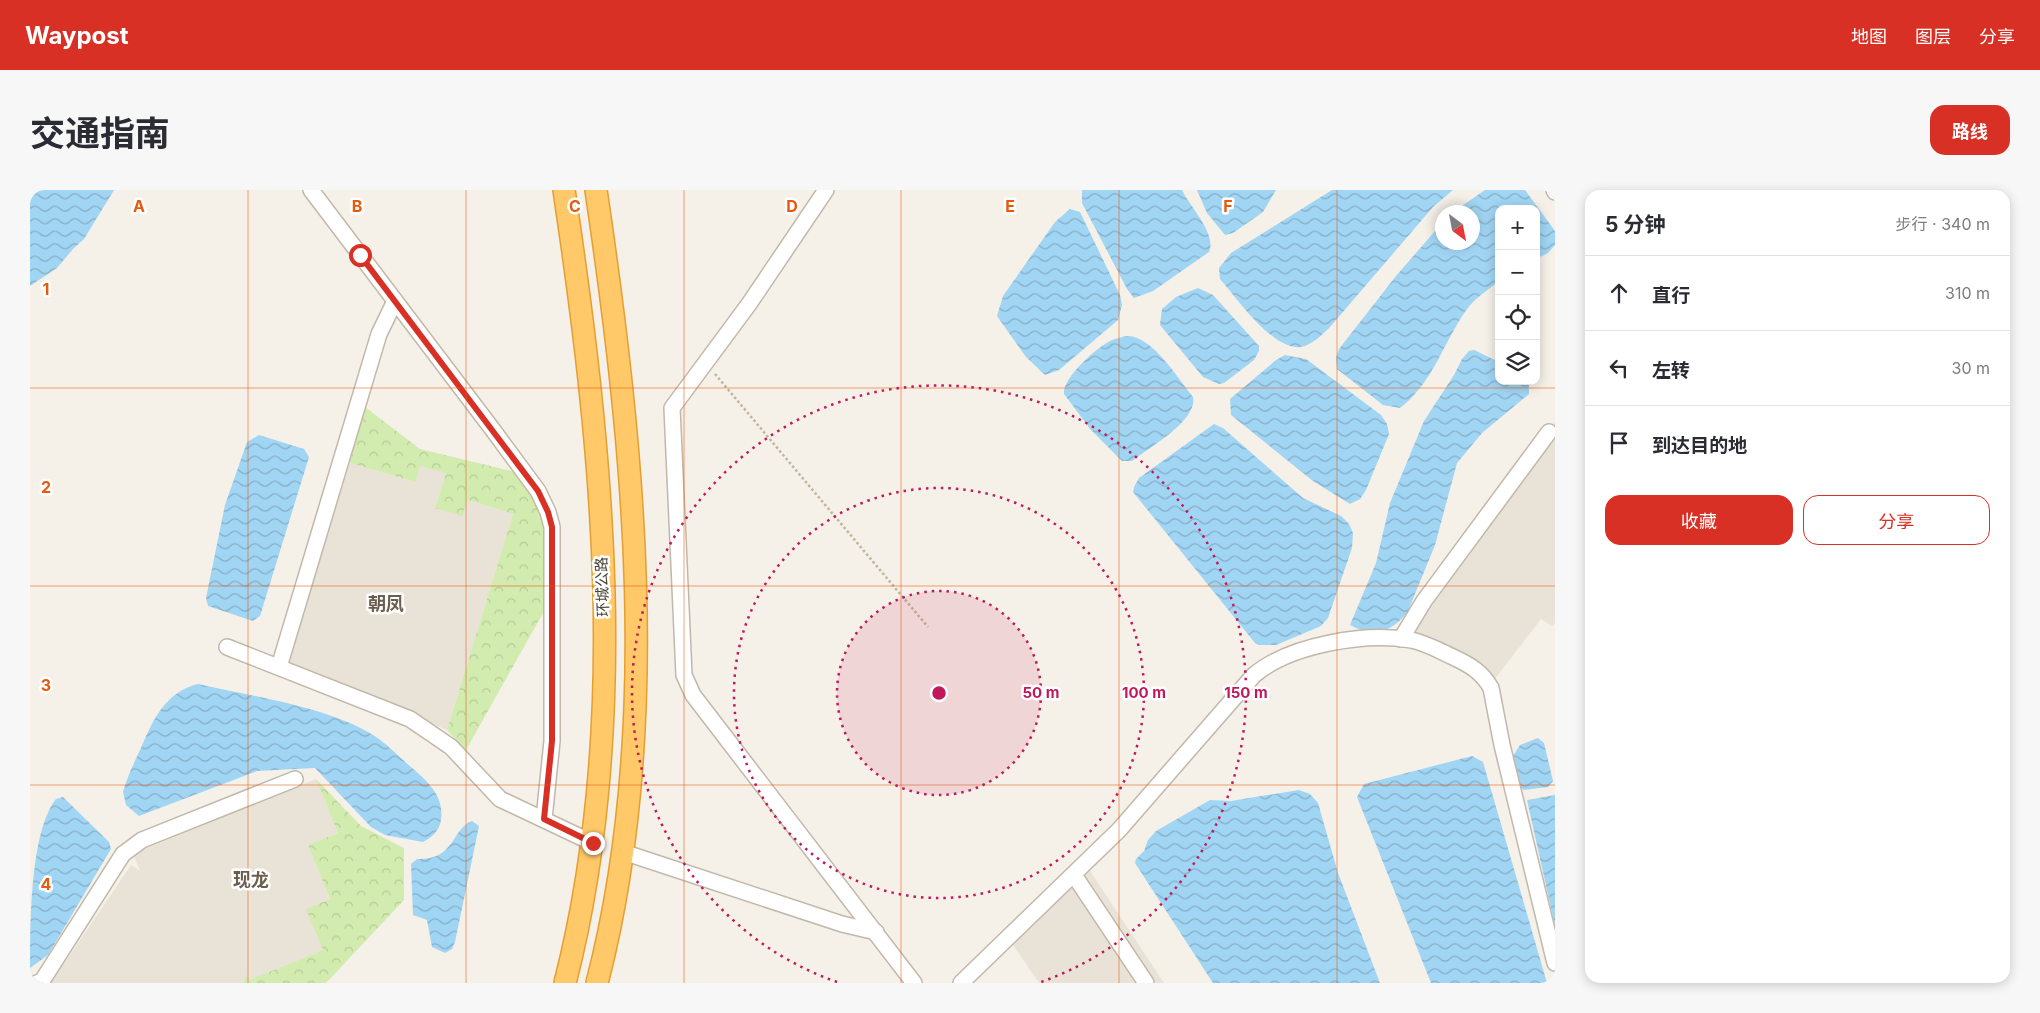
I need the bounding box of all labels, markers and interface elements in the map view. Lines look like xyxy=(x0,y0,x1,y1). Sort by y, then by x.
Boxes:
text: Waypost xyxy=(25,21,129,50)
text: 地图 xyxy=(1851,26,1887,47)
text: 图层 xyxy=(1915,26,1951,47)
text: 分享 xyxy=(1979,26,2015,47)
button: 路线 xyxy=(1930,105,2010,155)
text: 交通指南 xyxy=(30,112,170,154)
text: A xyxy=(133,196,145,216)
text: B xyxy=(352,196,362,216)
text: C xyxy=(569,196,581,216)
text: D xyxy=(786,196,798,216)
text: E xyxy=(1005,196,1015,216)
text: F xyxy=(1223,196,1233,216)
north arrow xyxy=(1435,205,1480,250)
map controls xyxy=(1495,205,1540,385)
button: + xyxy=(1495,205,1540,250)
text: 5 分钟 xyxy=(1605,212,1665,237)
text: 步行 · 340 m xyxy=(1896,214,1990,234)
route start xyxy=(349,244,372,267)
button: − xyxy=(1495,250,1540,295)
text: 1 xyxy=(43,279,49,299)
icon: ahead xyxy=(1605,279,1633,307)
text: 310 m xyxy=(1945,283,1990,303)
text: 直行 xyxy=(1652,284,1690,307)
button: locate xyxy=(1495,295,1540,340)
button: layers xyxy=(1495,340,1540,385)
icon: left xyxy=(1605,354,1633,382)
text: 30 m xyxy=(1952,358,1990,378)
text: 左转 xyxy=(1652,359,1690,382)
icon: arrive xyxy=(1605,429,1633,457)
text: 到达目的地 xyxy=(1652,434,1747,457)
text: 2 xyxy=(41,477,51,497)
button: 收藏 xyxy=(1605,495,1793,545)
button: 分享 xyxy=(1803,495,1990,545)
street label: 环城公路 xyxy=(591,557,613,617)
district label: 朝凤 xyxy=(368,593,404,614)
text: 3 xyxy=(41,675,51,695)
text: 50 m xyxy=(1023,683,1059,702)
text: 100 m xyxy=(1122,683,1166,702)
text: 150 m xyxy=(1224,683,1268,702)
centre of rings xyxy=(930,684,948,702)
route end xyxy=(582,832,605,855)
district label: 现龙 xyxy=(233,869,269,890)
text: 4 xyxy=(41,874,52,894)

